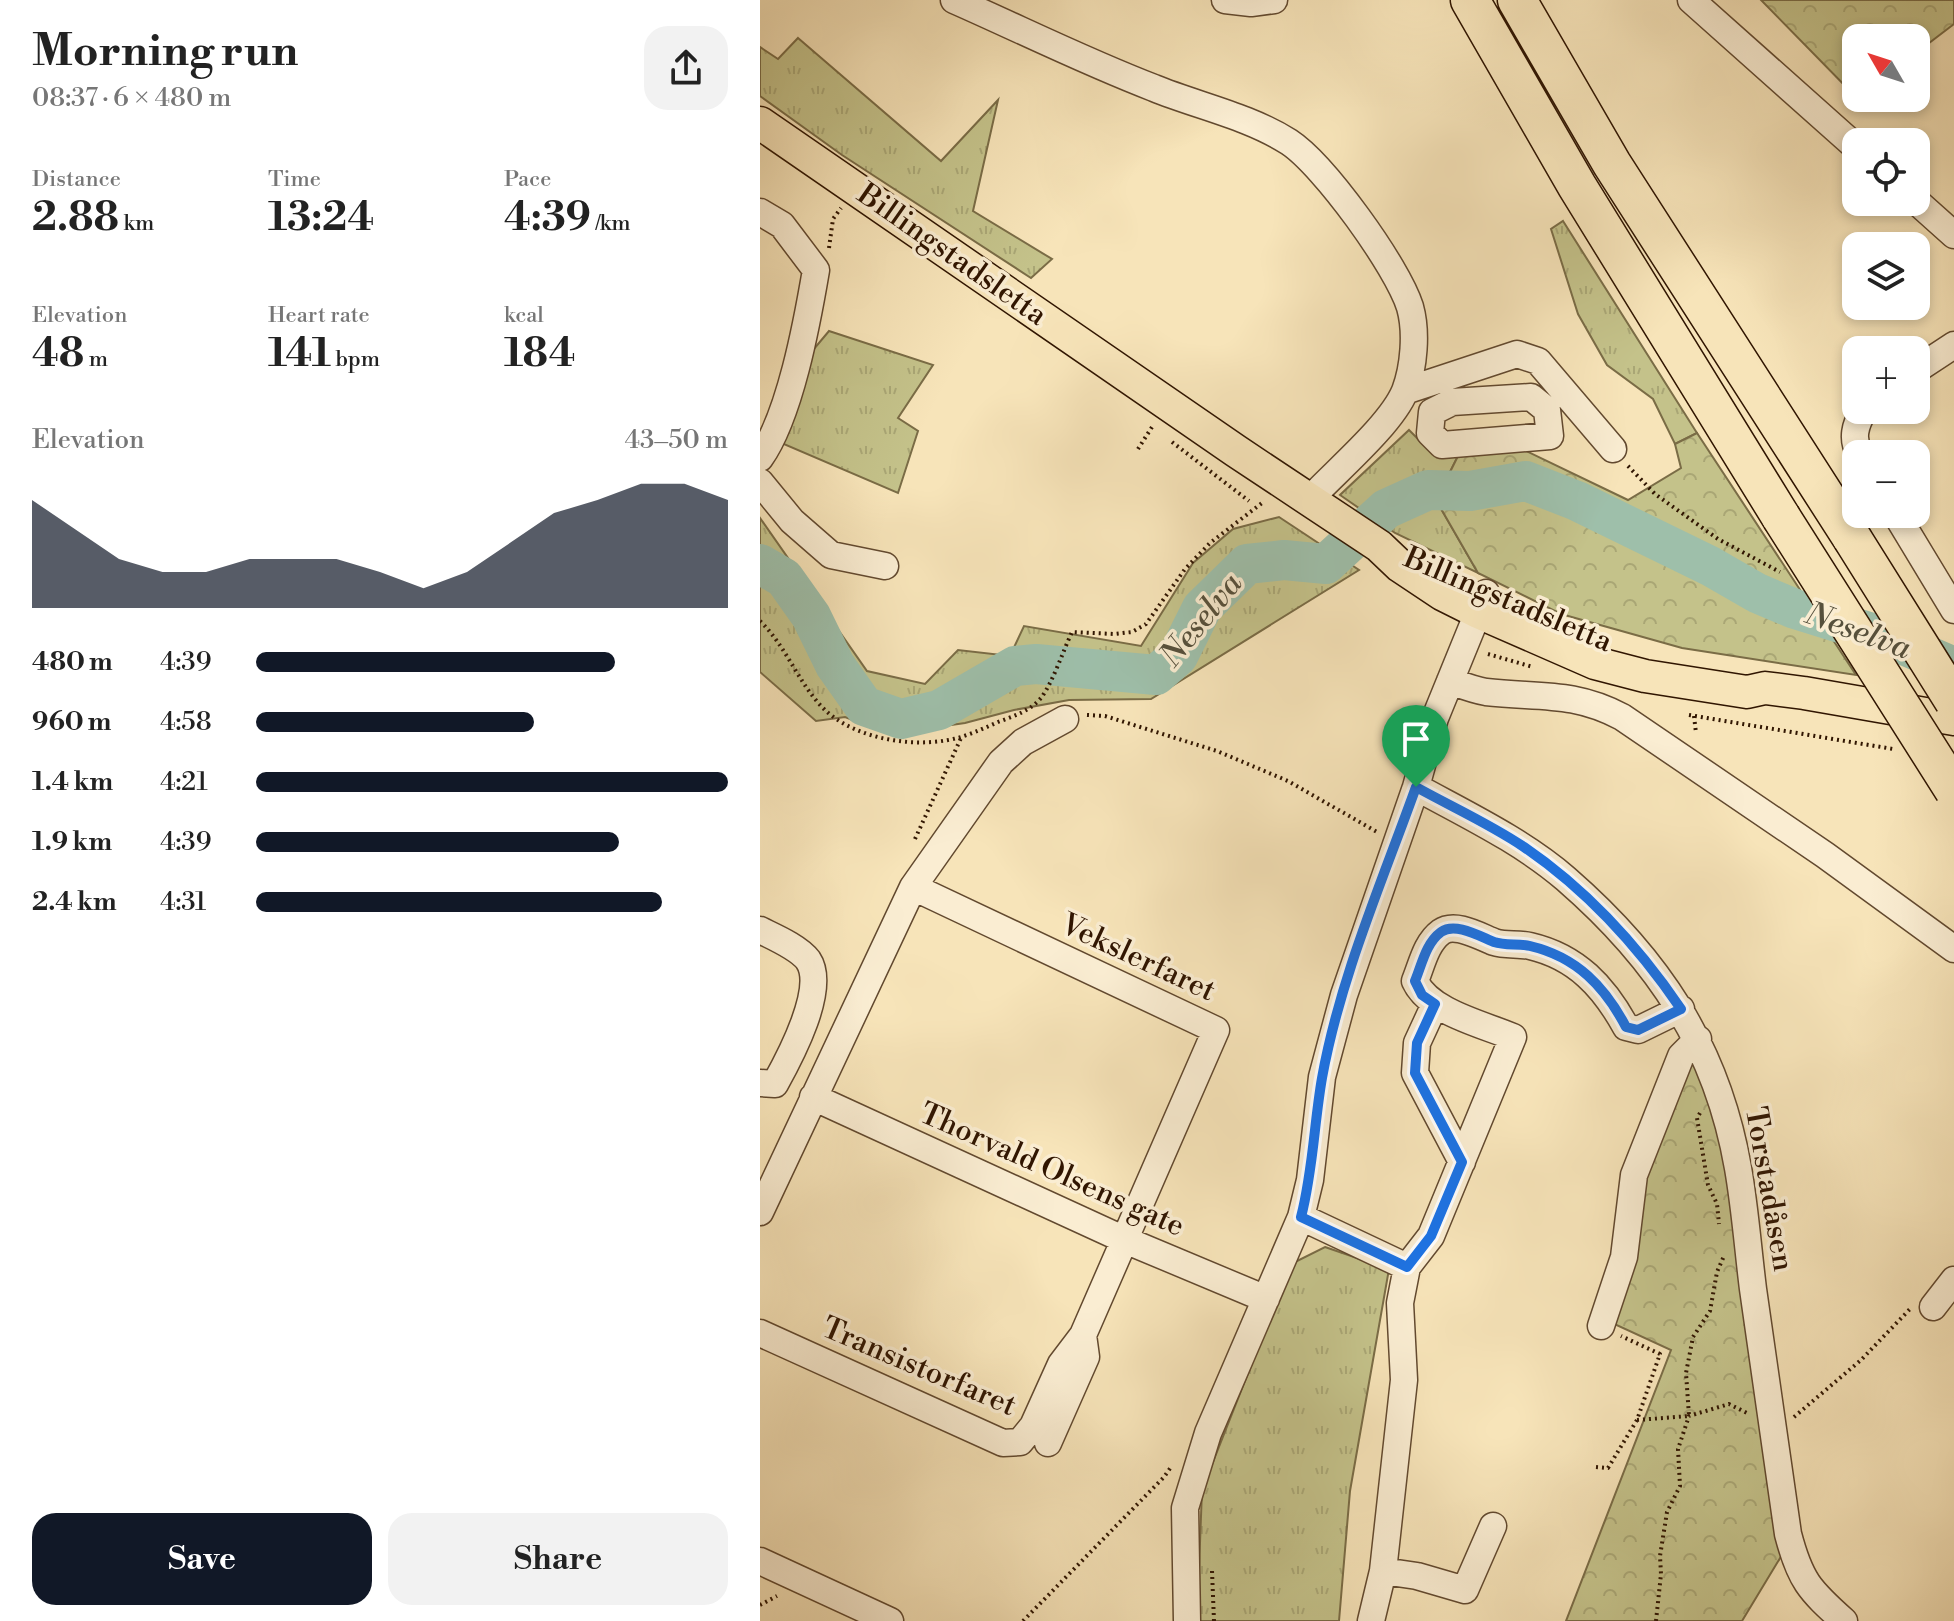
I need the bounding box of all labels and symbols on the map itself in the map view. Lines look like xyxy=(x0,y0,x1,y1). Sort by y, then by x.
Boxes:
north arrow xyxy=(1842,24,1930,112)
street label: Billingstadsletta xyxy=(849,175,1055,335)
street label: Billingstadsletta xyxy=(1397,539,1619,661)
water label: Neselva xyxy=(1150,565,1251,676)
water label: Neselva xyxy=(1799,593,1916,669)
pin xyxy=(1382,705,1450,787)
street label: Vekslerfaret xyxy=(1054,905,1222,1011)
street label: Thorvald Olsens gate xyxy=(914,1095,1190,1245)
street label: Torstadåsen xyxy=(1736,1104,1802,1274)
street label: Transistorfaret xyxy=(816,1309,1022,1425)

